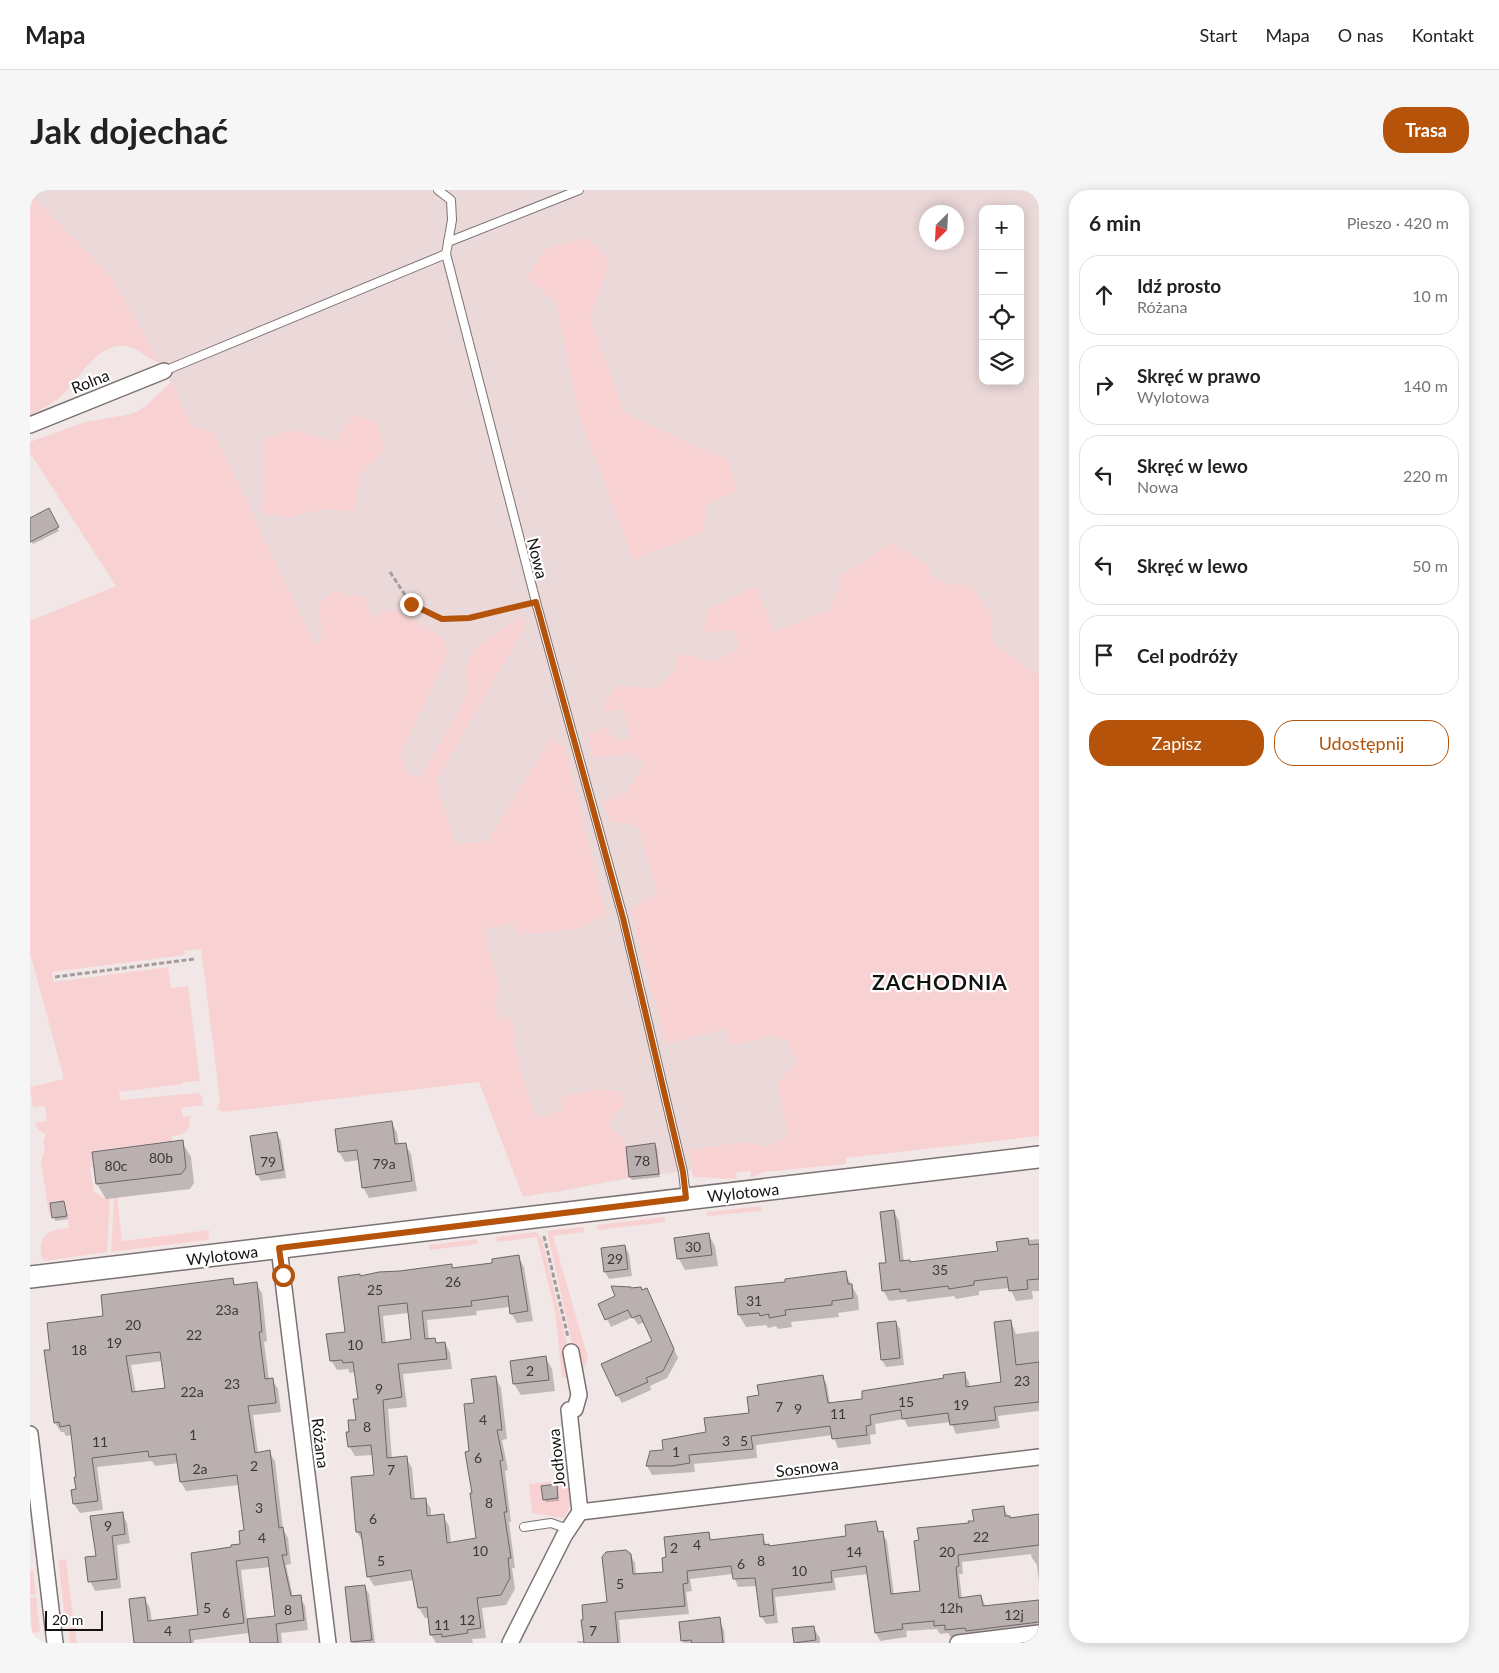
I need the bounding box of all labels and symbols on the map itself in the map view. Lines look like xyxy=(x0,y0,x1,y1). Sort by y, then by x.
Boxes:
north arrow xyxy=(919,205,964,250)
street label: Rolna xyxy=(68,365,112,397)
street label: Nowa xyxy=(524,536,552,580)
route end xyxy=(400,593,423,616)
district label: ZACHODNIA xyxy=(872,969,1008,994)
house number: 80b xyxy=(149,1149,173,1166)
house number: 78 xyxy=(634,1152,650,1169)
house number: 79 xyxy=(260,1153,276,1170)
house number: 79a xyxy=(372,1155,396,1172)
house number: 80c xyxy=(105,1157,128,1174)
street label: Wylotowa xyxy=(706,1179,780,1205)
house number: 30 xyxy=(685,1238,701,1255)
street label: Wylotowa xyxy=(185,1241,259,1269)
house number: 29 xyxy=(607,1250,623,1267)
house number: 35 xyxy=(932,1261,948,1278)
route start xyxy=(272,1264,295,1287)
house number: 26 xyxy=(445,1273,461,1290)
house number: 25 xyxy=(367,1281,383,1298)
house number: 31 xyxy=(746,1292,762,1309)
house number: 23a xyxy=(215,1301,239,1318)
house number: 20 xyxy=(125,1316,141,1333)
house number: 22 xyxy=(186,1326,202,1343)
house number: 19 xyxy=(106,1334,122,1351)
house number: 10 xyxy=(347,1336,363,1353)
house number: 18 xyxy=(71,1341,87,1358)
house number: 2 xyxy=(526,1362,534,1379)
house number: 23 xyxy=(1014,1372,1030,1389)
house number: 23 xyxy=(224,1375,240,1392)
house number: 9 xyxy=(375,1380,383,1397)
house number: 22a xyxy=(180,1383,204,1400)
house number: 15 xyxy=(898,1393,914,1410)
house number: 19 xyxy=(953,1396,969,1413)
house number: 7 xyxy=(775,1398,783,1415)
house number: 9 xyxy=(794,1400,802,1417)
house number: 11 xyxy=(830,1405,846,1422)
house number: 4 xyxy=(479,1411,487,1428)
street label: Różana xyxy=(308,1417,334,1469)
house number: 8 xyxy=(363,1418,371,1435)
house number: 1 xyxy=(189,1426,197,1443)
street label: Jodłowa xyxy=(543,1428,569,1488)
house number: 3 xyxy=(722,1432,730,1449)
house number: 5 xyxy=(740,1432,748,1449)
house number: 11 xyxy=(92,1433,108,1450)
house number: 1 xyxy=(672,1443,680,1460)
house number: 6 xyxy=(474,1449,482,1466)
street label: Sosnowa xyxy=(775,1454,839,1480)
house number: 2 xyxy=(250,1457,258,1474)
house number: 2a xyxy=(192,1460,208,1477)
house number: 7 xyxy=(387,1461,395,1478)
house number: 8 xyxy=(485,1494,493,1511)
house number: 3 xyxy=(255,1499,263,1516)
house number: 6 xyxy=(369,1510,377,1527)
house number: 9 xyxy=(104,1517,112,1534)
house number: 22 xyxy=(973,1528,989,1545)
house number: 4 xyxy=(258,1529,266,1546)
house number: 4 xyxy=(693,1536,701,1553)
house number: 2 xyxy=(670,1539,678,1556)
house number: 10 xyxy=(472,1542,488,1559)
house number: 14 xyxy=(846,1543,862,1560)
house number: 20 xyxy=(939,1543,955,1560)
house number: 5 xyxy=(377,1552,385,1569)
house number: 8 xyxy=(757,1552,765,1569)
house number: 6 xyxy=(737,1555,745,1572)
house number: 10 xyxy=(791,1562,807,1579)
house number: 5 xyxy=(616,1575,624,1592)
house number: 5 xyxy=(203,1599,211,1616)
house number: 12h xyxy=(939,1599,963,1616)
house number: 8 xyxy=(284,1601,292,1618)
house number: 6 xyxy=(222,1604,230,1621)
house number: 12j xyxy=(1004,1606,1024,1623)
scale bar xyxy=(45,1608,102,1631)
house number: 12 xyxy=(459,1611,475,1628)
house number: 11 xyxy=(434,1616,450,1633)
house number: 4 xyxy=(164,1622,172,1639)
house number: 7 xyxy=(589,1622,597,1639)

